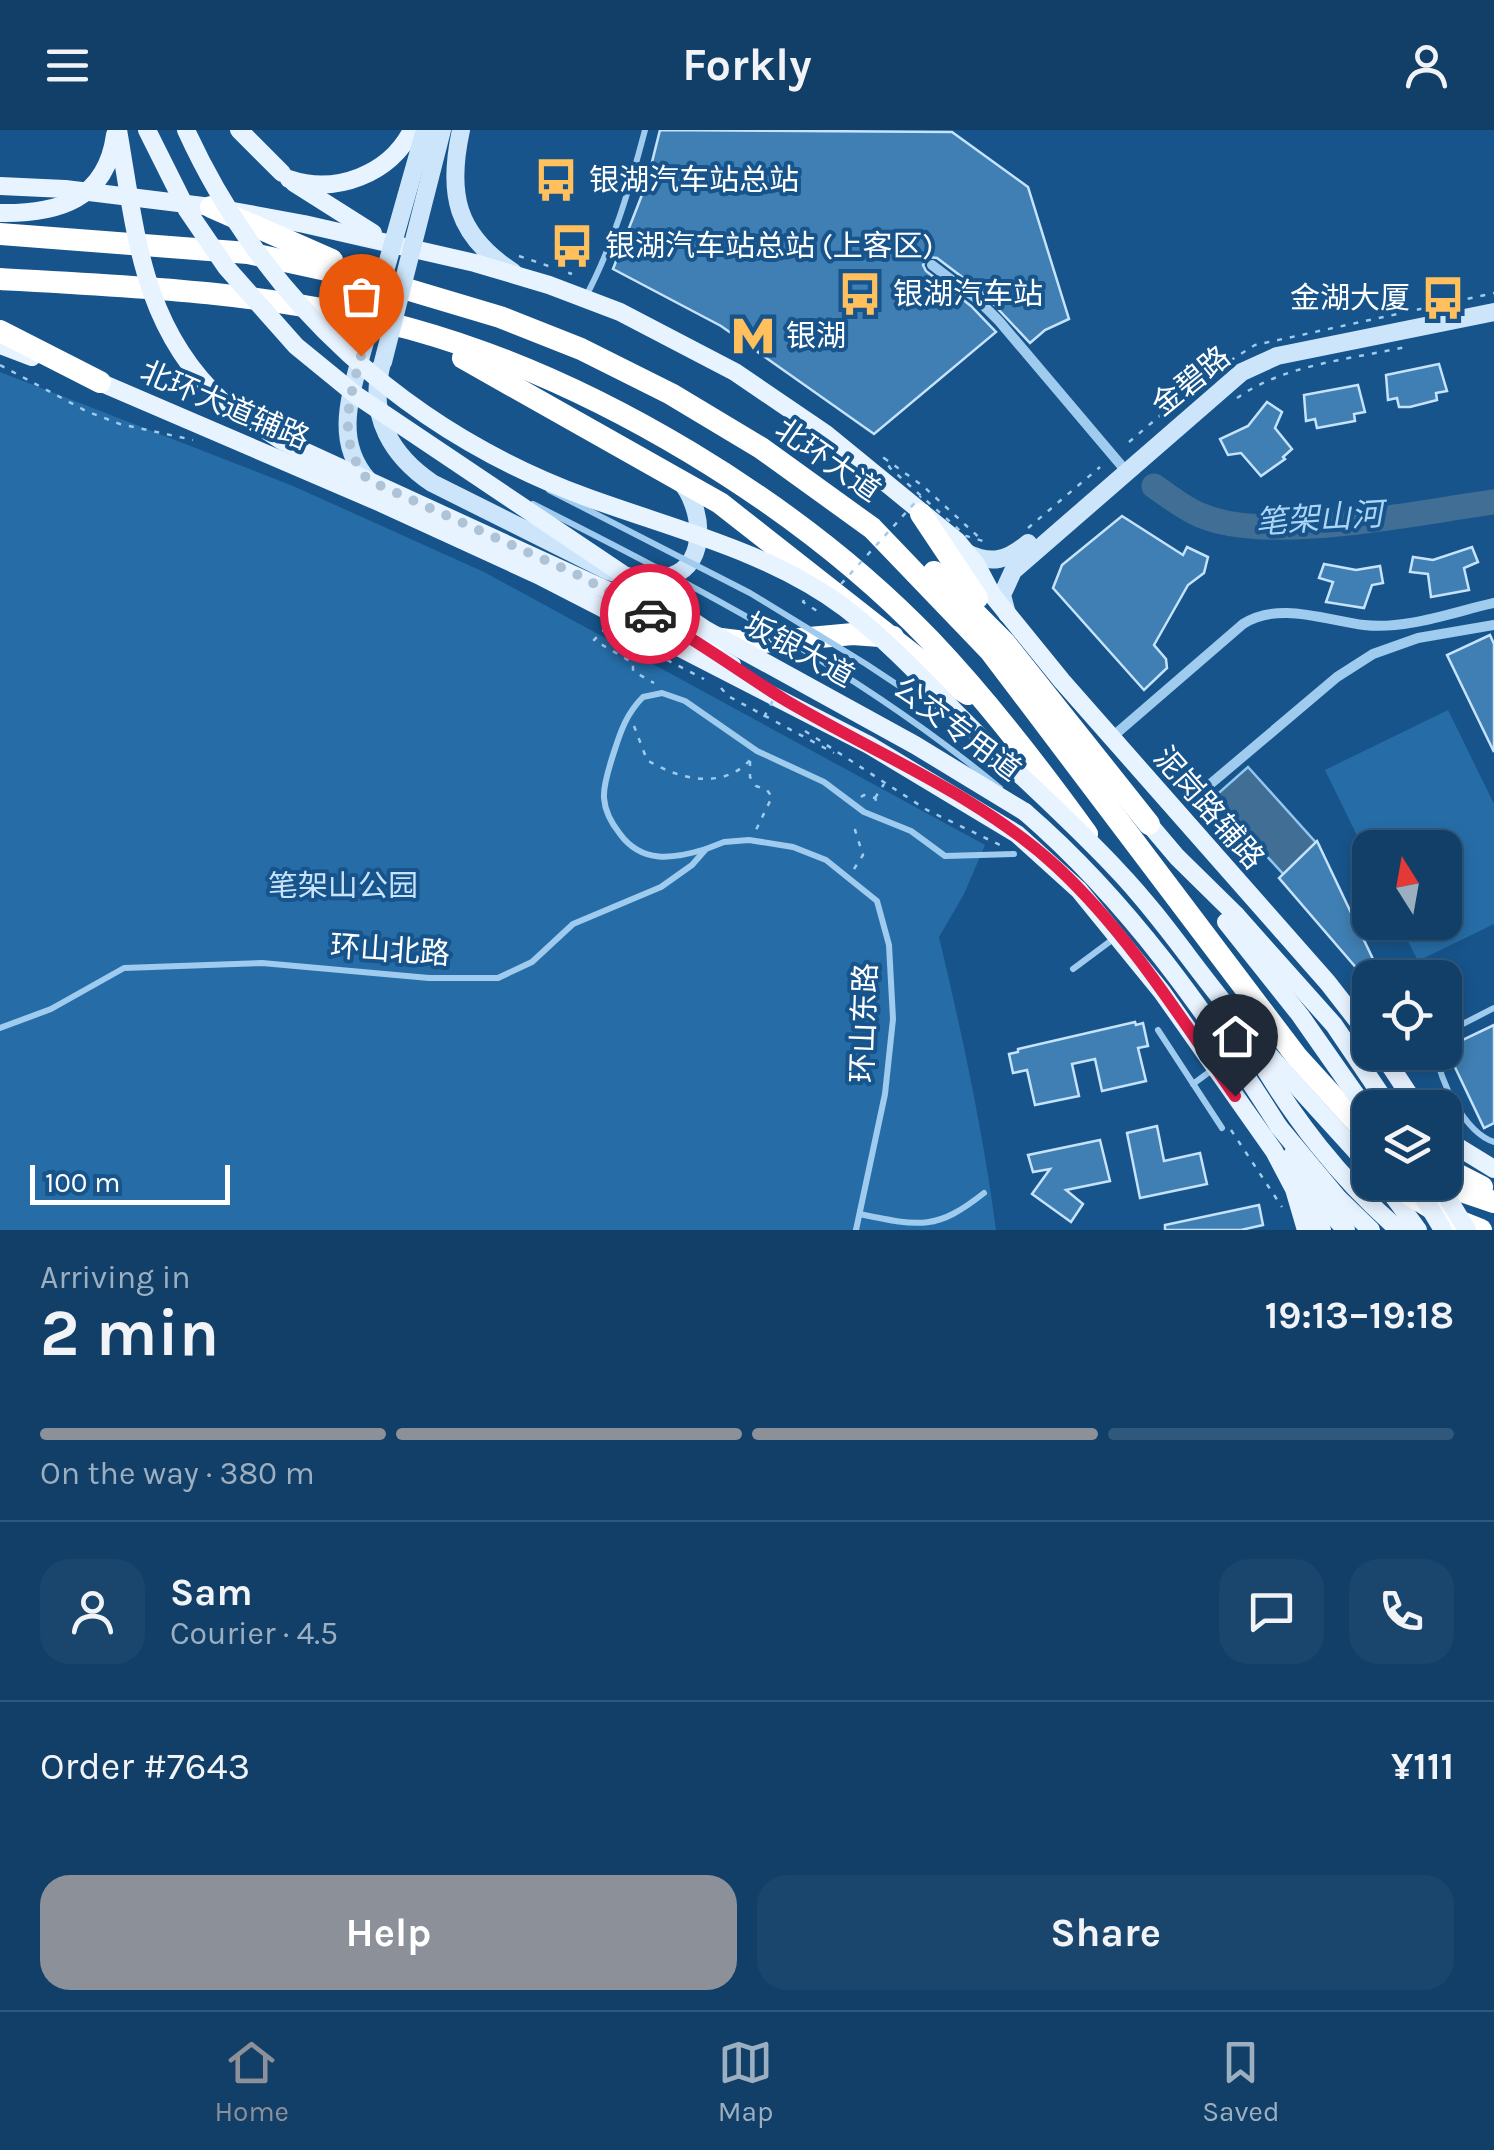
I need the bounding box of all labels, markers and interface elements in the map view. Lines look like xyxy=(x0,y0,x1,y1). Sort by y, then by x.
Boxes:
icon: menu xyxy=(40,38,95,93)
icon: person xyxy=(1399,38,1454,93)
text: Forkly xyxy=(682,39,812,91)
bus stop icon: 银湖汽车站总站 xyxy=(532,156,580,204)
place label: 银湖汽车站总站 xyxy=(589,162,799,198)
bus stop icon: 银湖汽车站总站 (上客区) xyxy=(548,222,596,270)
place label: 银湖汽车站总站 (上客区) xyxy=(605,228,933,264)
pin xyxy=(319,254,404,357)
icon: bag xyxy=(334,269,389,324)
bus stop icon: 银湖汽车站 xyxy=(836,270,884,318)
bus stop icon: 金湖大厦 xyxy=(1419,274,1467,322)
place label: 银湖汽车站 xyxy=(893,276,1043,312)
place label: 金湖大厦 xyxy=(1290,280,1410,316)
metro station icon: 银湖 xyxy=(729,312,777,360)
place label: 银湖 xyxy=(786,318,846,354)
street label: 金碧路 xyxy=(1145,339,1237,423)
street label: 北环大道辅路 xyxy=(135,353,315,457)
street label: 北环大道 xyxy=(769,411,887,509)
water label: 笔架山河 xyxy=(1254,495,1390,541)
courier xyxy=(600,564,700,664)
icon: car xyxy=(623,587,678,642)
street label: 坂银大道 xyxy=(738,605,860,695)
street label: 公交专用道 xyxy=(886,669,1028,789)
street label: 泥岗路辅路 xyxy=(1146,740,1272,876)
north arrow xyxy=(1352,830,1462,940)
map controls xyxy=(1352,830,1462,1200)
park label: 笔架山公园 xyxy=(268,868,418,904)
street label: 环山北路 xyxy=(329,928,451,972)
button: locate xyxy=(1352,960,1462,1070)
street label: 环山东路 xyxy=(844,962,884,1084)
pin xyxy=(1193,994,1278,1097)
icon: home xyxy=(1208,1009,1263,1064)
button: layers xyxy=(1352,1090,1462,1200)
scale bar xyxy=(30,1160,230,1204)
text: 100 m xyxy=(45,1166,120,1199)
text: Arriving in xyxy=(40,1259,191,1296)
text: 19:13–19:18 xyxy=(1265,1293,1454,1338)
text: 2 min xyxy=(40,1295,219,1371)
text: On the way · 380 m xyxy=(40,1455,315,1492)
button: person xyxy=(40,1559,145,1664)
button: chat xyxy=(1219,1559,1324,1664)
button: phone xyxy=(1349,1559,1454,1664)
text: Sam xyxy=(170,1570,253,1615)
text: Courier · 4.5 xyxy=(170,1615,338,1652)
text: Order #7643 xyxy=(40,1744,250,1789)
text: ¥111 xyxy=(1391,1744,1454,1789)
button: Help xyxy=(40,1875,737,1990)
button: Share xyxy=(757,1875,1454,1990)
tab: Home xyxy=(214,2035,289,2128)
tab: Map xyxy=(718,2035,773,2128)
tab: Saved xyxy=(1202,2035,1280,2128)

